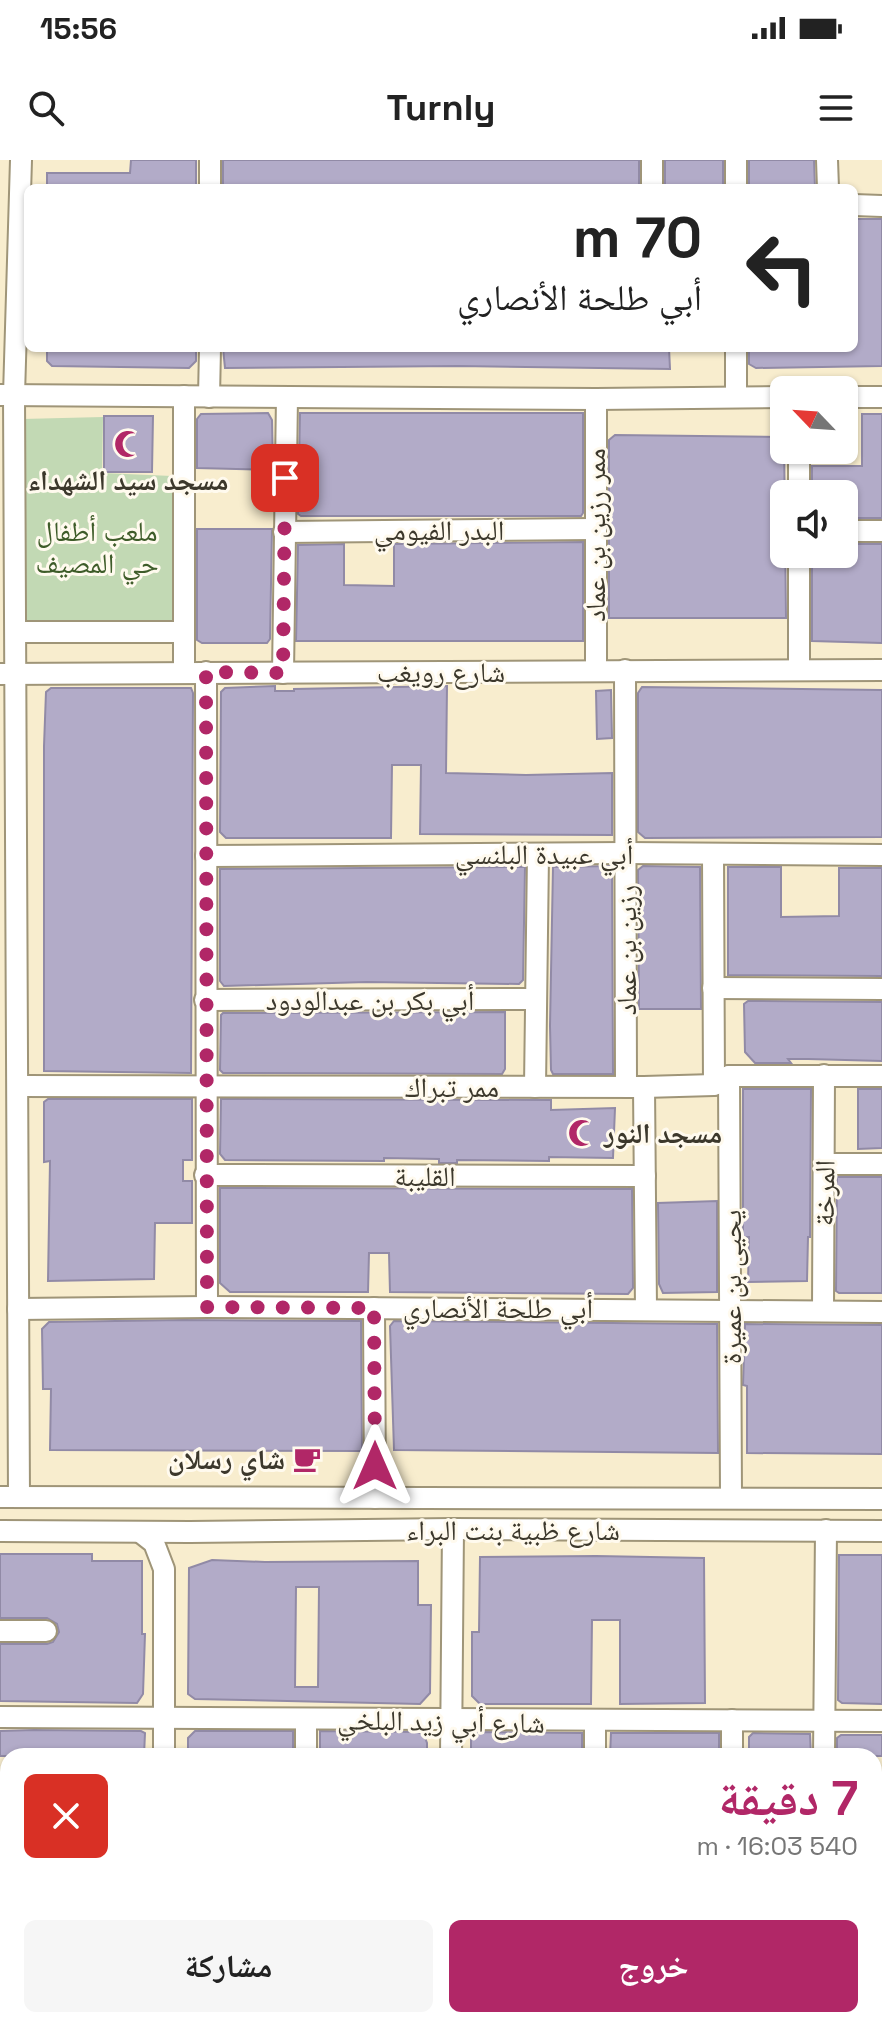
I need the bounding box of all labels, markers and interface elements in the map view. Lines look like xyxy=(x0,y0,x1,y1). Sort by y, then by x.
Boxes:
text: 15:56 xyxy=(40,9,117,48)
text: Turnly xyxy=(387,85,495,131)
icon: search xyxy=(24,86,68,130)
icon: menu xyxy=(814,86,858,130)
text: 70 m xyxy=(573,202,702,273)
icon: left xyxy=(730,216,834,320)
text: أبي طلحة الأنصاري xyxy=(457,275,702,321)
north arrow xyxy=(770,376,858,464)
map controls xyxy=(770,376,858,568)
mosque icon: مسجد سيد الشهداء xyxy=(113,429,143,459)
pin xyxy=(251,444,319,512)
street label: ممر رزين بن عماد xyxy=(577,448,613,622)
icon: arrive xyxy=(263,456,307,500)
place label: مسجد سيد الشهداء xyxy=(27,462,229,498)
button: sound xyxy=(770,480,858,568)
street label: البدر الفيومي xyxy=(374,512,504,553)
park label: ملعب أطفال حي المصيف xyxy=(35,513,159,586)
street label: شارع رويغب xyxy=(377,654,505,690)
street label: أبي عبيدة البلنسي xyxy=(455,836,633,877)
street label: رزين بن عماد xyxy=(608,885,644,1015)
street label: أبي بكر بن عبدالودود xyxy=(266,982,474,1023)
street label: ممر تبراك xyxy=(405,1069,499,1105)
place label: مسجد النور xyxy=(603,1115,722,1151)
mosque icon: مسجد النور xyxy=(567,1118,597,1148)
street label: القليبة xyxy=(394,1158,456,1194)
street label: المرخة xyxy=(805,1160,843,1226)
street label: يحيى بن عميرة xyxy=(713,1210,749,1364)
street label: أبي طلحة الأنصاري xyxy=(403,1290,593,1331)
position arrow xyxy=(333,1424,417,1508)
place label: شاي رسلان xyxy=(168,1441,285,1482)
cafe icon: شاي رسلان xyxy=(292,1444,322,1474)
street label: شارع ظبية بنت البراء xyxy=(406,1512,620,1548)
street label: شارع أبي زيد البلخي xyxy=(337,1701,545,1746)
text: 7 دقيقة xyxy=(718,1768,858,1829)
button: close xyxy=(24,1774,108,1858)
text: 540 m · 16:03 xyxy=(696,1829,858,1863)
button: مشاركة xyxy=(24,1920,433,2012)
button: خروج xyxy=(449,1920,858,2012)

